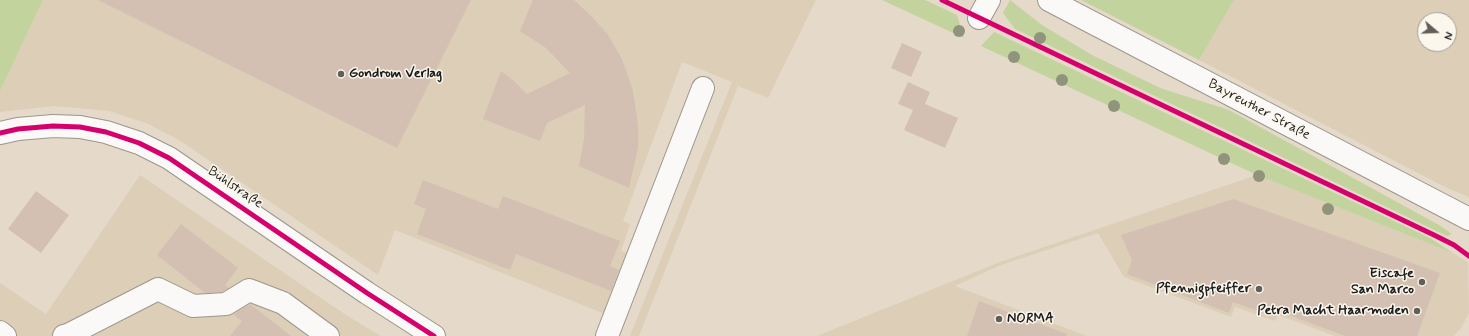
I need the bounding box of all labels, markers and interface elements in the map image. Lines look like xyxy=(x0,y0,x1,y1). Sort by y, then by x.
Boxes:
north arrow xyxy=(1417,12,1457,52)
text: N xyxy=(1440,30,1455,41)
place label: Gondrom Verlag xyxy=(349,66,442,82)
marker: Gondrom Verlag xyxy=(336,69,346,79)
street label: Bayreuther Straße xyxy=(1205,76,1313,144)
street label: Bühlstraße xyxy=(204,163,266,213)
place label: Eiscafe San Marco xyxy=(1351,266,1414,298)
marker: Eiscafe San Marco xyxy=(1417,277,1427,287)
place label: Pfennigpfeiffer xyxy=(1156,281,1251,297)
marker: Pfennigpfeiffer xyxy=(1254,284,1264,294)
place label: Petra Macht Haarmoden xyxy=(1257,303,1409,319)
marker: Petra Macht Haarmoden xyxy=(1412,306,1422,316)
place label: NORMA xyxy=(1007,311,1054,327)
marker: NORMA xyxy=(994,314,1004,324)

